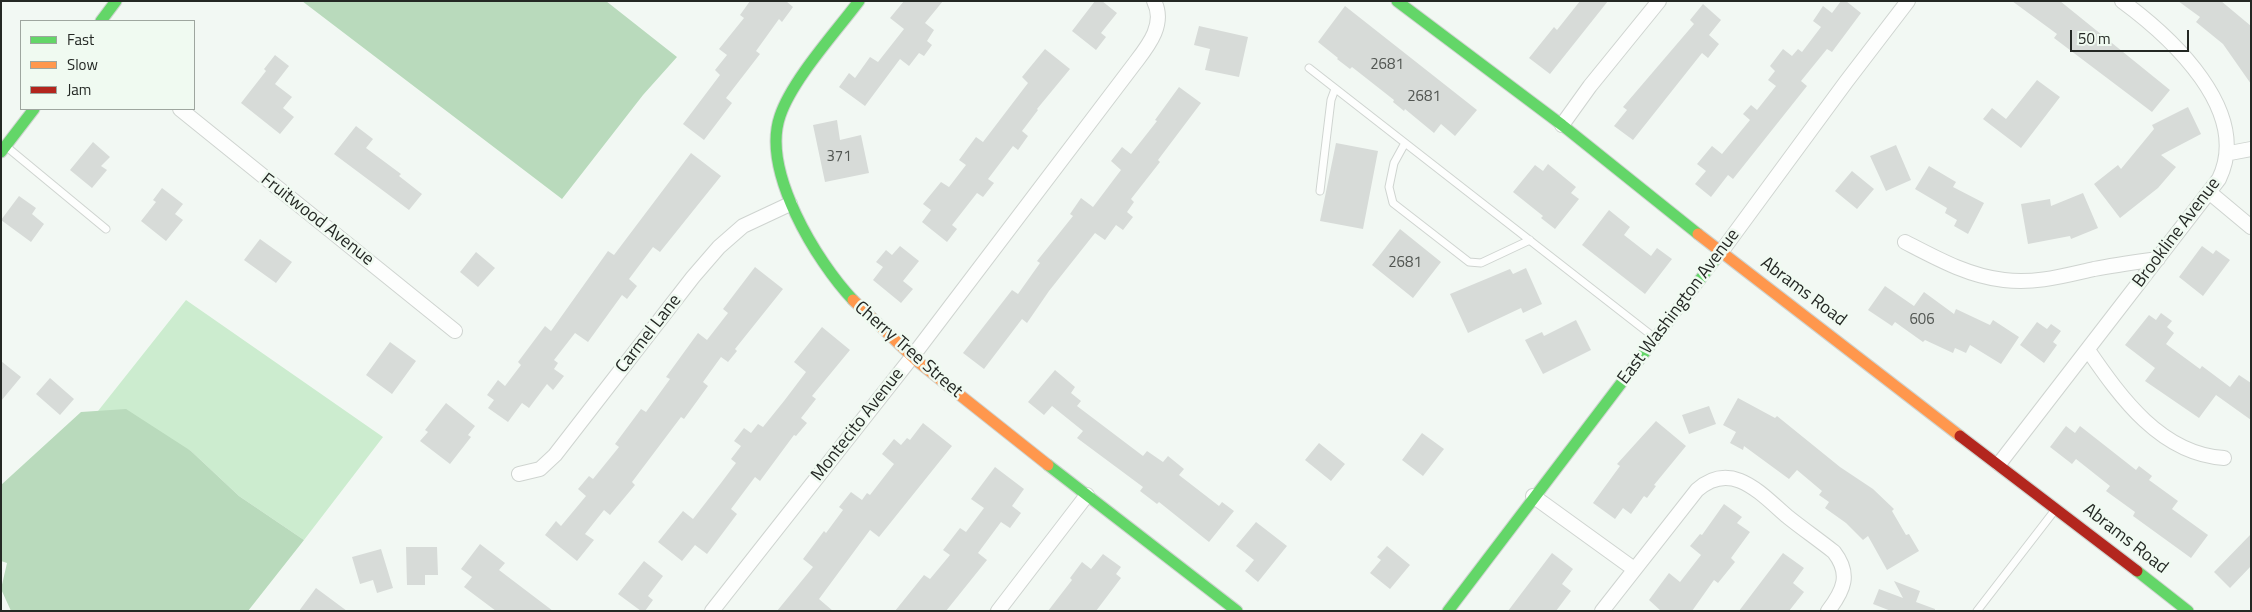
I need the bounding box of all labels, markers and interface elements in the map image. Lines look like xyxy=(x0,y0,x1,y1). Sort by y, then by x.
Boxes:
legend xyxy=(20,20,195,110)
scale bar xyxy=(2072,20,2191,52)
text: 50 m xyxy=(2078,27,2111,50)
text: Fast xyxy=(67,28,94,51)
text: Slow xyxy=(67,53,98,76)
house number: 2681 xyxy=(1370,56,1404,74)
text: Jam xyxy=(67,78,91,101)
house number: 2681 xyxy=(1407,88,1441,106)
house number: 371 xyxy=(826,148,852,166)
street label: Fruitwood Avenue xyxy=(256,169,378,271)
street label: Brookline Avenue xyxy=(2129,174,2225,292)
street label: East Washington Avenue xyxy=(1614,225,1744,389)
street label: Abrams Road xyxy=(1756,253,1850,331)
house number: 2681 xyxy=(1388,254,1422,272)
street label: Carmel Lane xyxy=(612,290,686,378)
street label: Cherry Tree Street xyxy=(850,297,966,403)
house number: 606 xyxy=(1909,311,1935,329)
street label: Montecito Avenue xyxy=(807,364,909,486)
street label: Abrams Road xyxy=(2078,499,2172,579)

